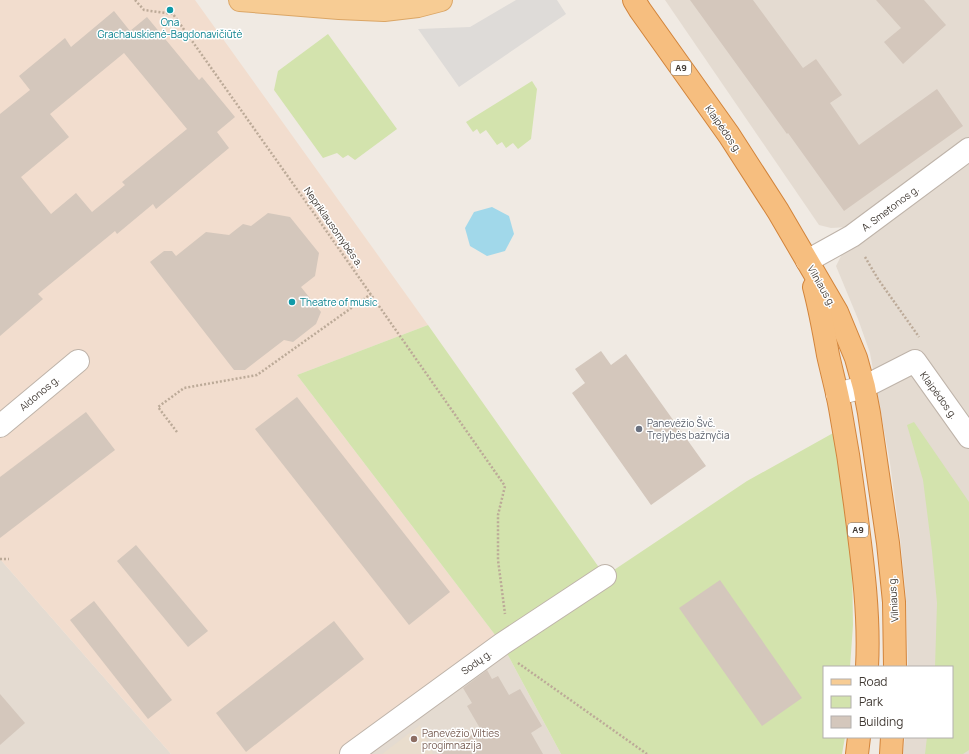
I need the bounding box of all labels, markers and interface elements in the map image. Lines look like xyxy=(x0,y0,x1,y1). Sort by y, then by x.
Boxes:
marker: Ona Grachauskienė-Bagdonavičiūtė xyxy=(165,5,175,15)
place label: Ona Grachauskienė-Bagdonavičiūtė xyxy=(98,15,243,41)
road number: A9 xyxy=(671,61,691,75)
street label: Klaipėdos g. xyxy=(702,102,746,156)
street label: A. Smetonos g. xyxy=(858,182,922,234)
street label: Nepriklausomybės a. xyxy=(301,184,367,270)
street label: Vilniaus g. xyxy=(804,263,840,309)
place label: Theatre of music xyxy=(300,295,378,309)
marker: Theatre of music xyxy=(287,297,297,307)
street label: Klaipėdos g. xyxy=(917,368,961,422)
street label: Aldonos g. xyxy=(16,372,62,414)
place label: Panevėžio Švč. Trejybės bažnyčia xyxy=(647,416,729,442)
marker: Panevėžio Švč. Trejybės bažnyčia xyxy=(634,424,644,434)
road number: A9 xyxy=(848,523,868,537)
street label: Vilniaus g. xyxy=(884,576,902,622)
street label: Sodų g. xyxy=(458,646,494,678)
legend xyxy=(823,666,953,738)
text: Road xyxy=(859,673,887,690)
text: Park xyxy=(859,693,884,710)
text: Building xyxy=(859,713,903,730)
place label: Panevėžio Vilties progimnazija xyxy=(422,726,499,752)
marker: Panevėžio Vilties progimnazija xyxy=(409,734,419,744)

